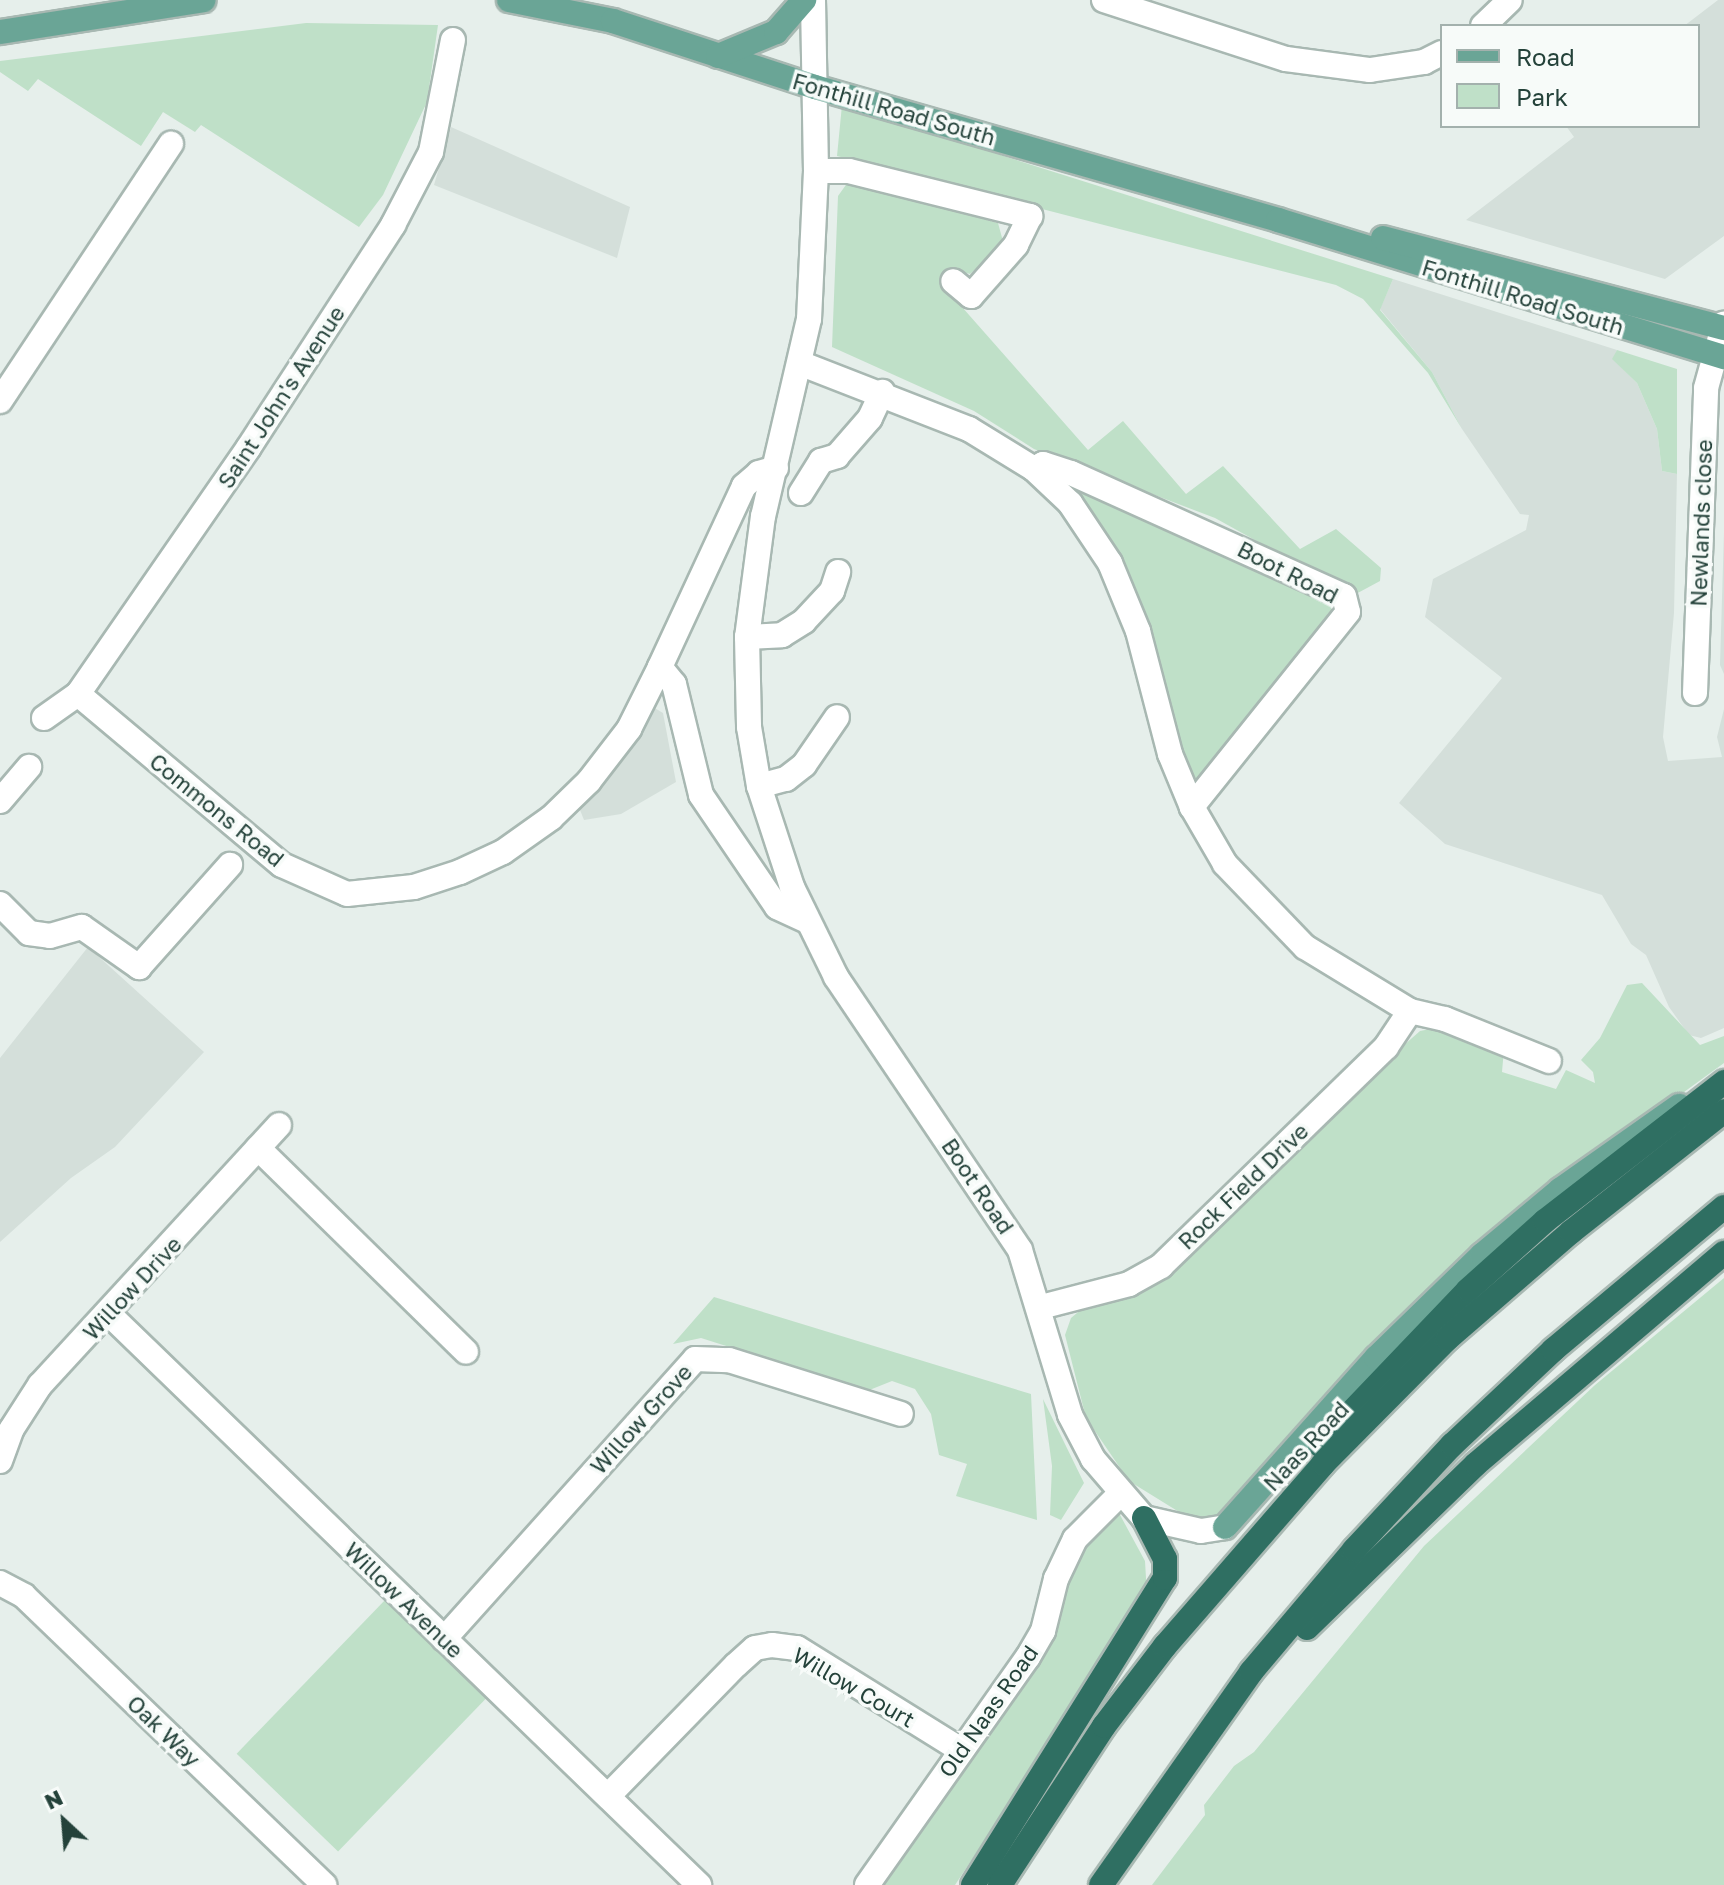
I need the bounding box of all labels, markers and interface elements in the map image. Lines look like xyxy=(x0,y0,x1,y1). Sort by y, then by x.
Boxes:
legend xyxy=(1440,24,1700,128)
text: Road xyxy=(1516,42,1575,71)
street label: Fonthill Road South xyxy=(790,67,998,151)
text: Park xyxy=(1516,82,1568,111)
street label: Fonthill Road South xyxy=(1419,254,1627,340)
street label: Saint John's Avenue xyxy=(212,301,350,493)
street label: Newlands close xyxy=(1685,439,1717,607)
street label: Boot Road xyxy=(1233,535,1343,609)
street label: Commons Road xyxy=(145,748,289,872)
street label: Rock Field Drive xyxy=(1173,1117,1313,1255)
street label: Boot Road xyxy=(936,1133,1020,1239)
street label: Willow Drive xyxy=(77,1231,187,1345)
street label: Willow Grove xyxy=(585,1359,697,1479)
street label: Naas Road xyxy=(1258,1396,1354,1496)
street label: Willow Avenue xyxy=(339,1537,469,1663)
street label: Old Naas Road xyxy=(933,1640,1043,1782)
street label: Willow Court xyxy=(788,1641,920,1733)
street label: Oak Way xyxy=(122,1690,206,1772)
north arrow xyxy=(24,1781,104,1861)
text: N xyxy=(40,1783,67,1815)

